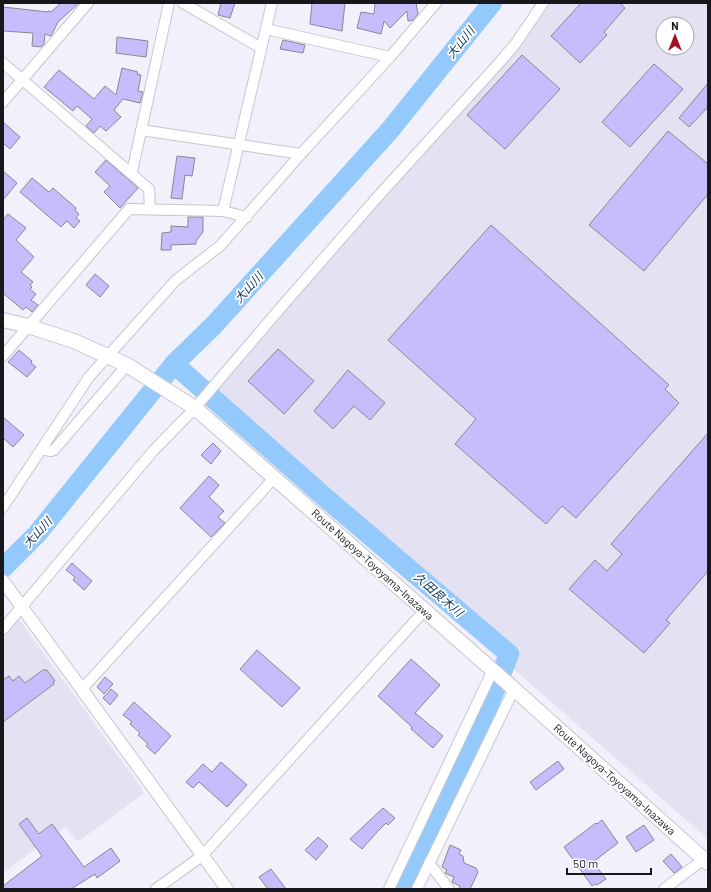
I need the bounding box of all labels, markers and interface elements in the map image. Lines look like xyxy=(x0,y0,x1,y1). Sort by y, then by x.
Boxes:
north arrow xyxy=(655,16,695,56)
text: N xyxy=(671,19,679,32)
water label: 大山川 xyxy=(443,22,478,60)
water label: 大山川 xyxy=(231,267,267,305)
street label: Route Nagoya-Toyoyama-Inazawa xyxy=(309,506,437,622)
water label: 大山川 xyxy=(20,512,56,550)
water label: 久田良木川 xyxy=(412,569,468,620)
street label: Route Nagoya-Toyoyama-Inazawa xyxy=(551,721,679,837)
scale bar xyxy=(567,850,651,876)
text: 50 m xyxy=(573,856,598,870)

